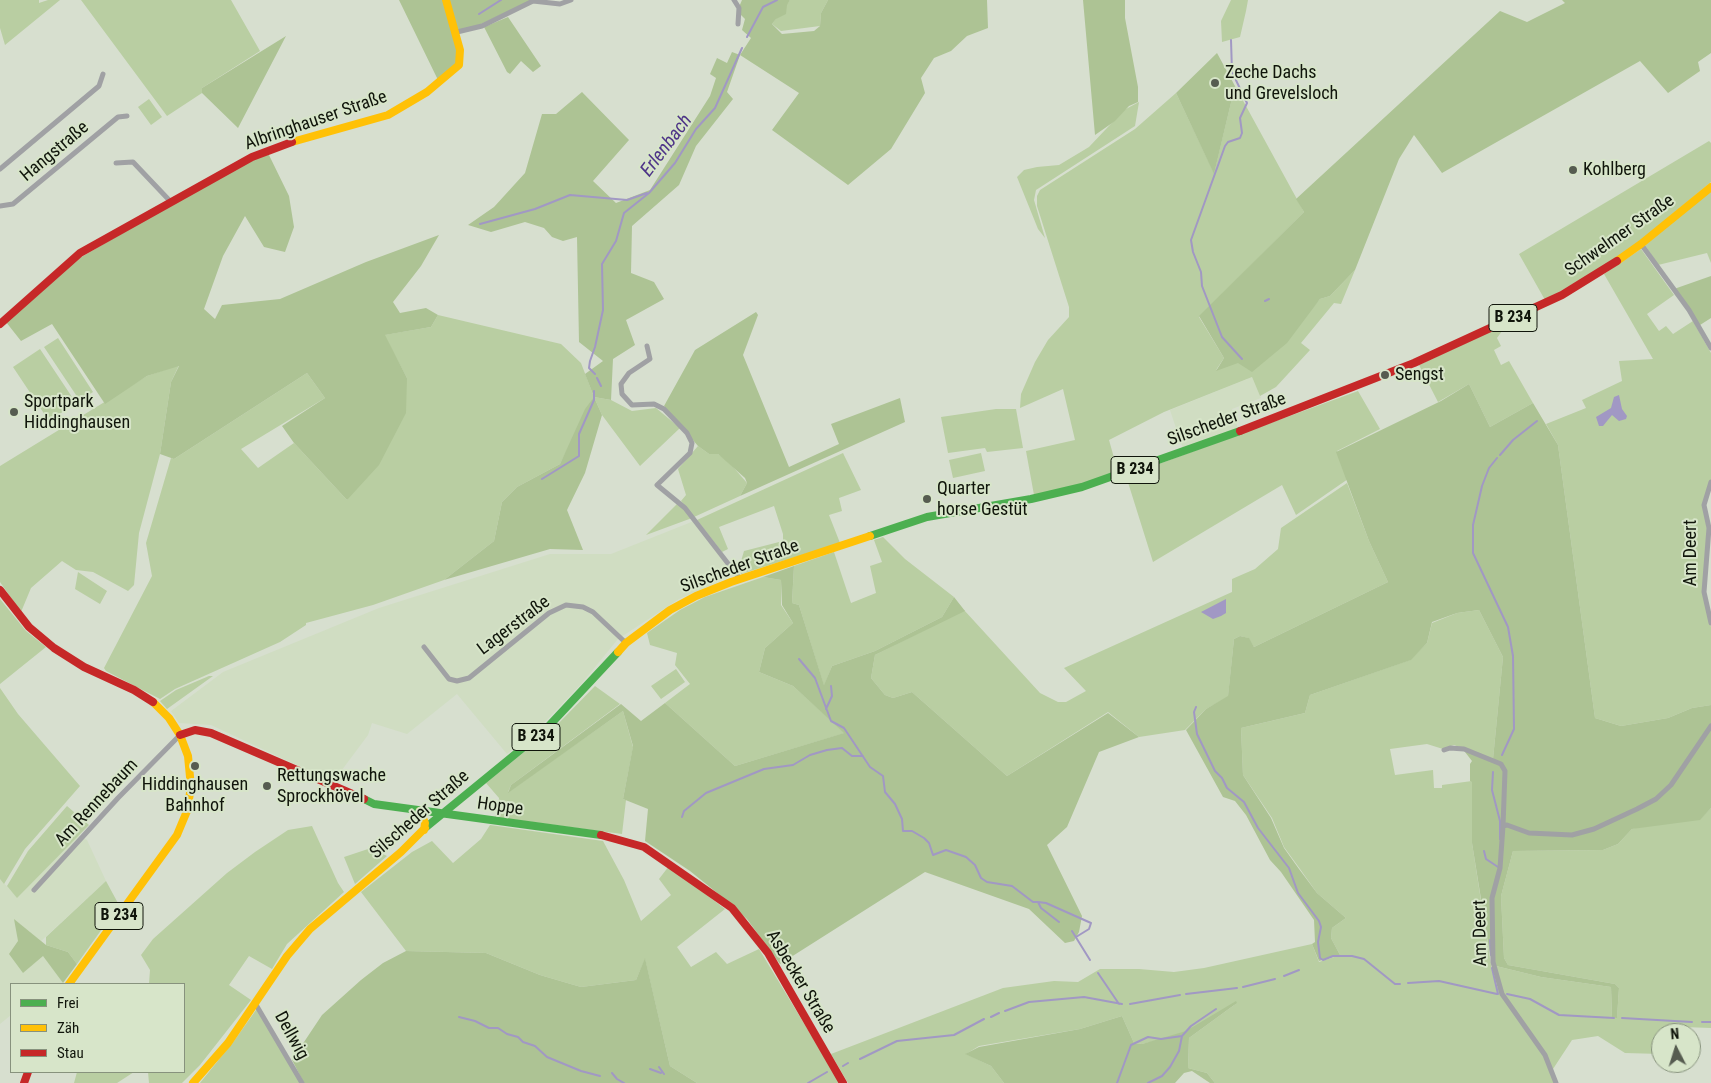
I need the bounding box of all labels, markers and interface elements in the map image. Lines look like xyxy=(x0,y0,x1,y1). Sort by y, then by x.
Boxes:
place label: Zeche Dachs und Grevelsloch xyxy=(1225,62,1338,104)
marker: Zeche Dachs und Grevelsloch xyxy=(1209,77,1221,89)
street label: Albringhauser Straße xyxy=(242,87,390,155)
water label: Erlenbach xyxy=(636,110,698,182)
street label: Hangstraße xyxy=(16,117,94,187)
place label: Kohlberg xyxy=(1583,159,1646,181)
marker: Kohlberg xyxy=(1567,164,1579,176)
street label: Schwelmer Straße xyxy=(1561,190,1679,282)
road number: B 234 xyxy=(1489,304,1537,332)
place label: Sengst xyxy=(1395,364,1444,386)
marker: Sengst xyxy=(1379,369,1391,381)
street label: Silscheder Straße xyxy=(1165,389,1289,451)
place label: Sportpark Hiddinghausen xyxy=(24,391,130,434)
marker: Sportpark Hiddinghausen xyxy=(8,406,20,418)
road number: B 234 xyxy=(1111,456,1159,484)
place label: Quarter horse Gestüt xyxy=(937,478,1028,520)
marker: Quarter horse Gestüt xyxy=(921,493,933,505)
street label: Am Deert xyxy=(1680,520,1702,586)
street label: Silscheder Straße xyxy=(678,536,802,598)
street label: Lagerstraße xyxy=(474,592,554,660)
road number: B 234 xyxy=(512,724,560,750)
street label: Am Rennebaum xyxy=(51,755,143,851)
marker: Hiddinghausen Bahnhof xyxy=(189,760,201,772)
place label: Rettungswache Sprockhövel xyxy=(277,765,386,808)
street label: Silscheder Straße xyxy=(366,766,474,864)
place label: Hiddinghausen Bahnhof xyxy=(142,774,248,816)
marker: Rettungswache Sprockhövel xyxy=(261,780,273,792)
street label: Hoppe xyxy=(476,793,524,821)
street label: Am Deert xyxy=(1470,900,1492,966)
road number: B 234 xyxy=(95,902,143,929)
street label: Asbecker Straße xyxy=(761,927,839,1037)
legend xyxy=(10,983,185,1073)
text: Frei xyxy=(57,994,79,1012)
street label: Dellwig xyxy=(269,1008,313,1064)
text: Zäh xyxy=(57,1019,79,1037)
north arrow xyxy=(1651,1023,1701,1073)
text: N xyxy=(1670,1026,1680,1042)
text: Stau xyxy=(57,1044,84,1062)

